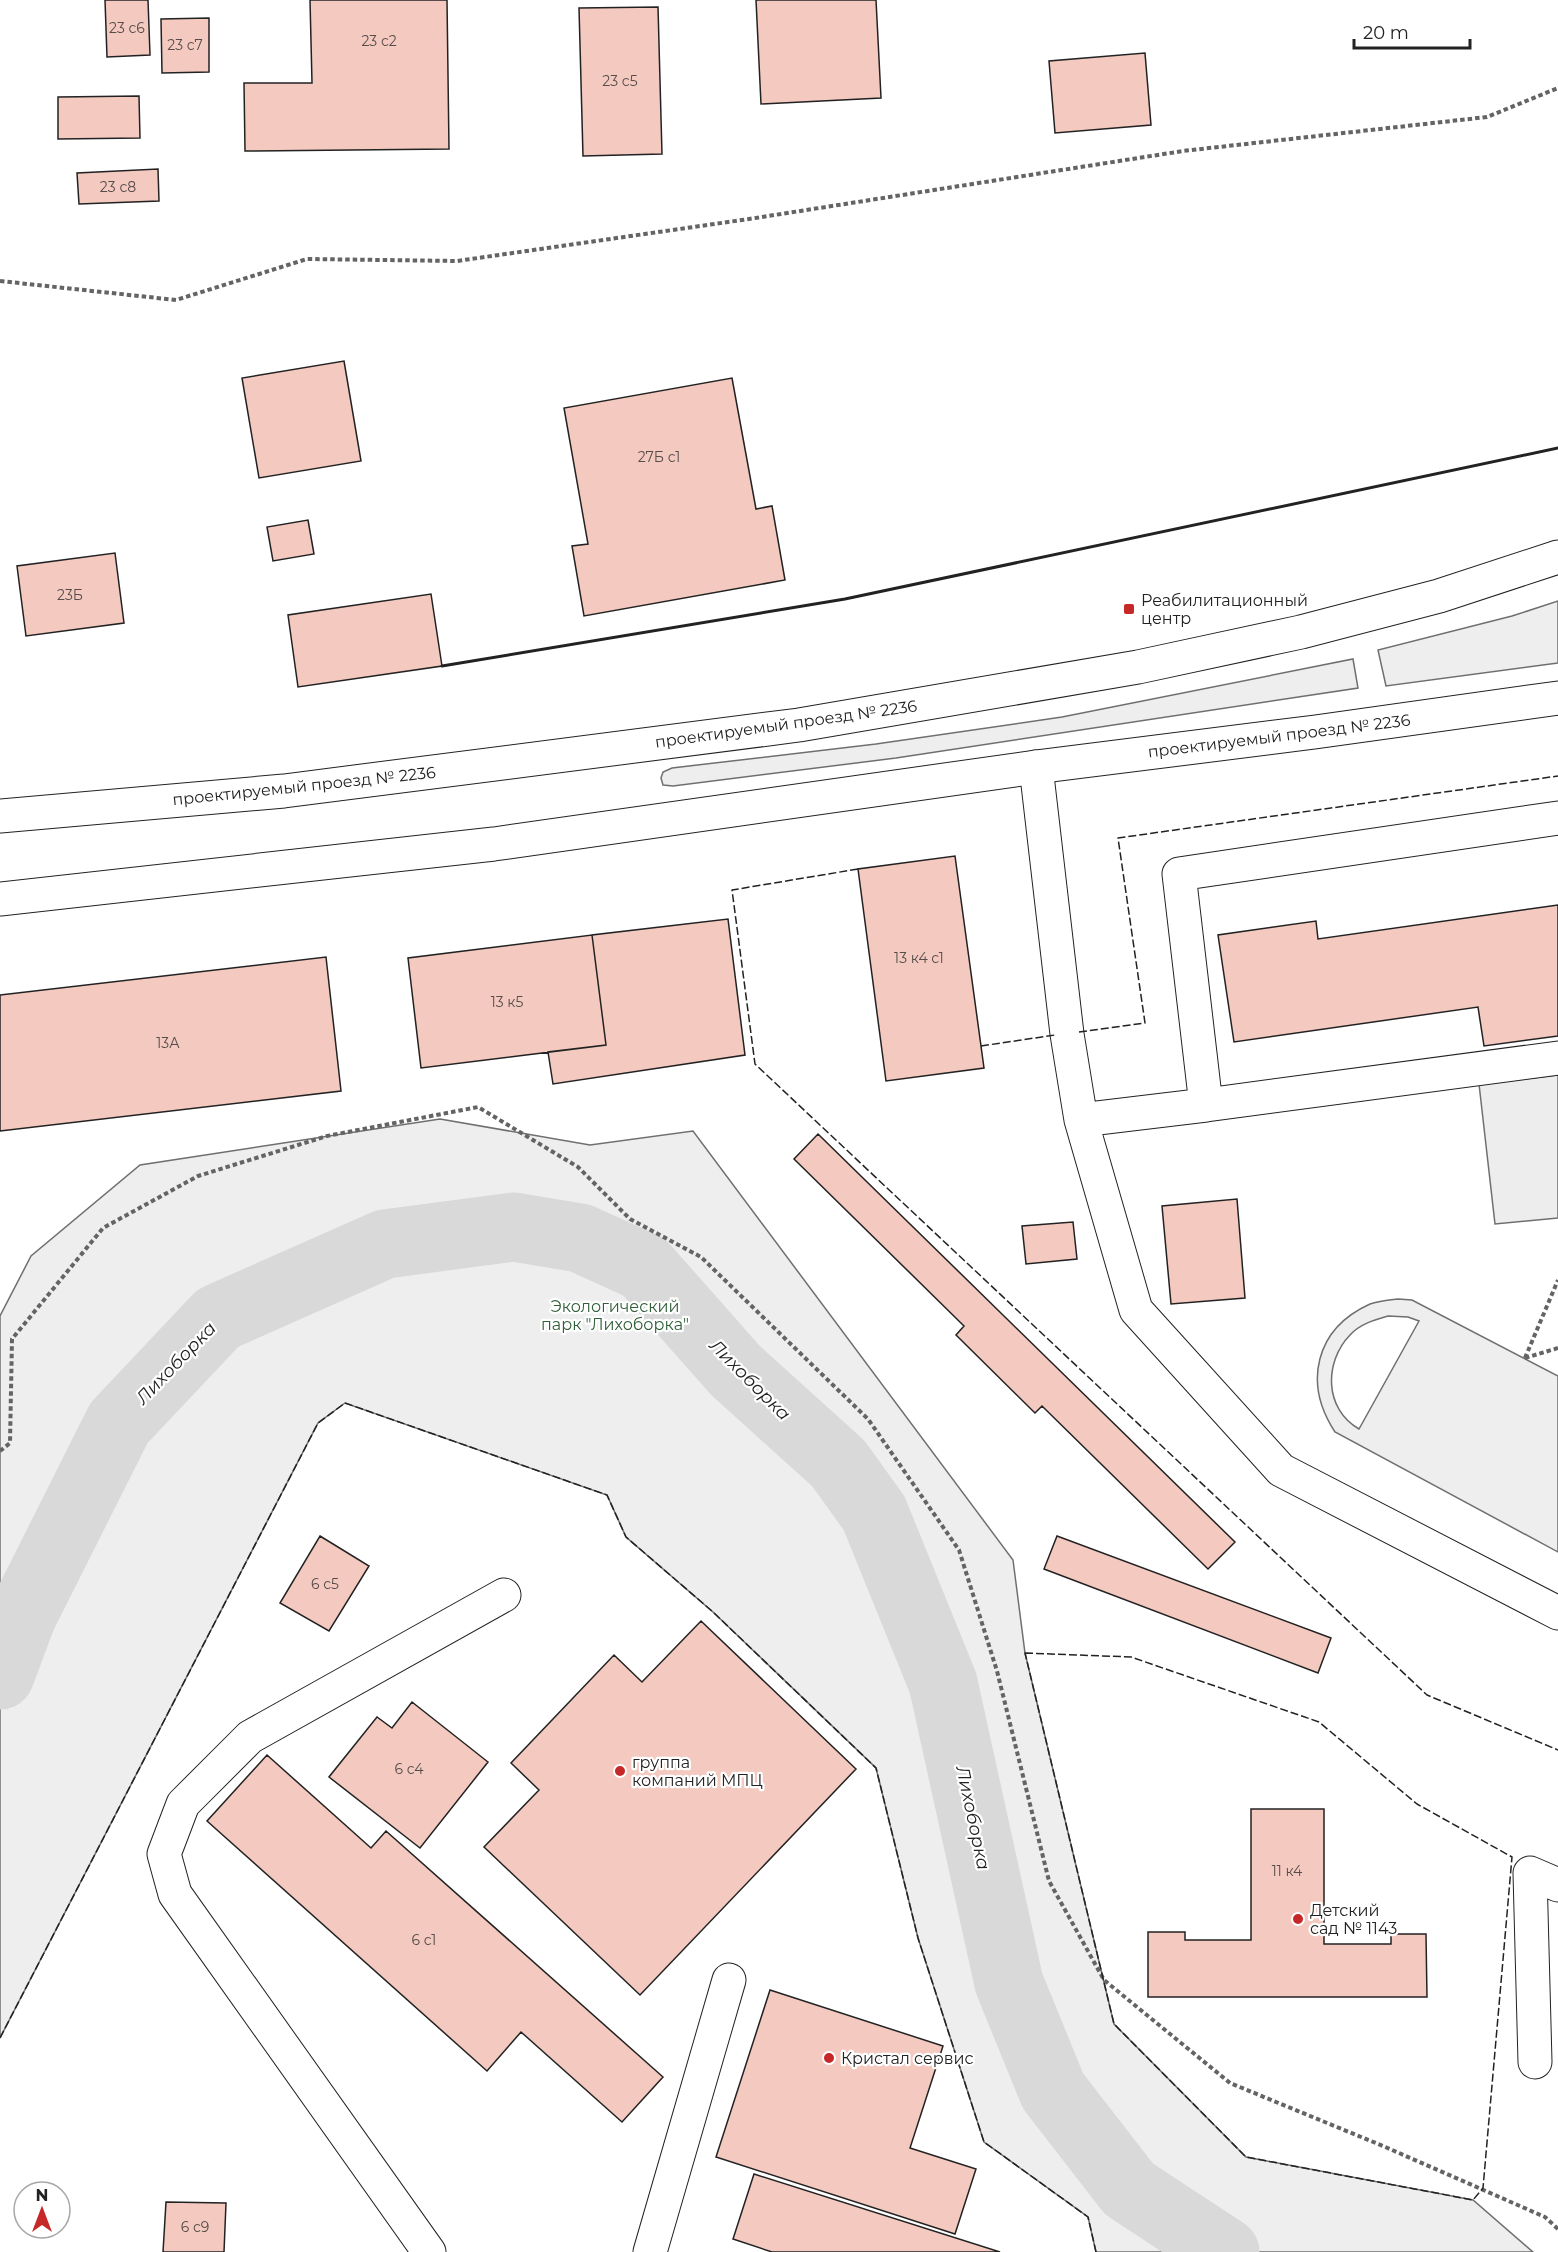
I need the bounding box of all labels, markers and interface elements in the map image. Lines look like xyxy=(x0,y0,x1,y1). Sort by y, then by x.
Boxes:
scale bar xyxy=(1354,12,1470,50)
house number: 23 с6 xyxy=(109,19,145,37)
text: 20 m xyxy=(1363,22,1409,44)
house number: 23 с2 xyxy=(361,32,397,50)
house number: 23 с7 xyxy=(167,36,203,54)
house number: 23 с5 xyxy=(602,72,638,90)
house number: 23 с8 xyxy=(100,178,136,196)
house number: 27Б с1 xyxy=(638,448,680,466)
house number: 23Б xyxy=(57,586,83,604)
place label: Реабилитационный центр xyxy=(1141,591,1308,628)
marker: Реабилитационный центр xyxy=(1122,602,1136,616)
street label: проектируемый проезд № 2236 xyxy=(654,696,919,752)
street label: проектируемый проезд № 2236 xyxy=(1147,710,1412,762)
street label: проектируемый проезд № 2236 xyxy=(171,763,437,809)
house number: 13 к4 с1 xyxy=(894,949,944,967)
house number: 13 к5 xyxy=(491,993,523,1011)
house number: 13А xyxy=(156,1034,180,1052)
park label: Экологический парк "Лихоборка" xyxy=(541,1297,689,1334)
water label: Лихоборка xyxy=(131,1317,221,1409)
water label: Лихоборка xyxy=(704,1334,795,1425)
house number: 6 с5 xyxy=(311,1575,339,1593)
place label: группа компаний МПЦ xyxy=(632,1753,763,1790)
house number: 6 с4 xyxy=(394,1760,424,1778)
water label: Лихоборка xyxy=(951,1763,995,1872)
marker: группа компаний МПЦ xyxy=(613,1764,627,1778)
house number: 11 к4 xyxy=(1272,1862,1303,1880)
place label: Детский сад № 1143 xyxy=(1310,1901,1397,1938)
marker: Детский сад № 1143 xyxy=(1291,1912,1305,1926)
house number: 6 с1 xyxy=(412,1931,436,1949)
place label: Кристал сервис xyxy=(841,2049,974,2068)
marker: Кристал сервис xyxy=(822,2051,836,2065)
north arrow xyxy=(12,2180,72,2240)
text: N xyxy=(36,2186,48,2205)
house number: 6 с9 xyxy=(181,2218,209,2236)

